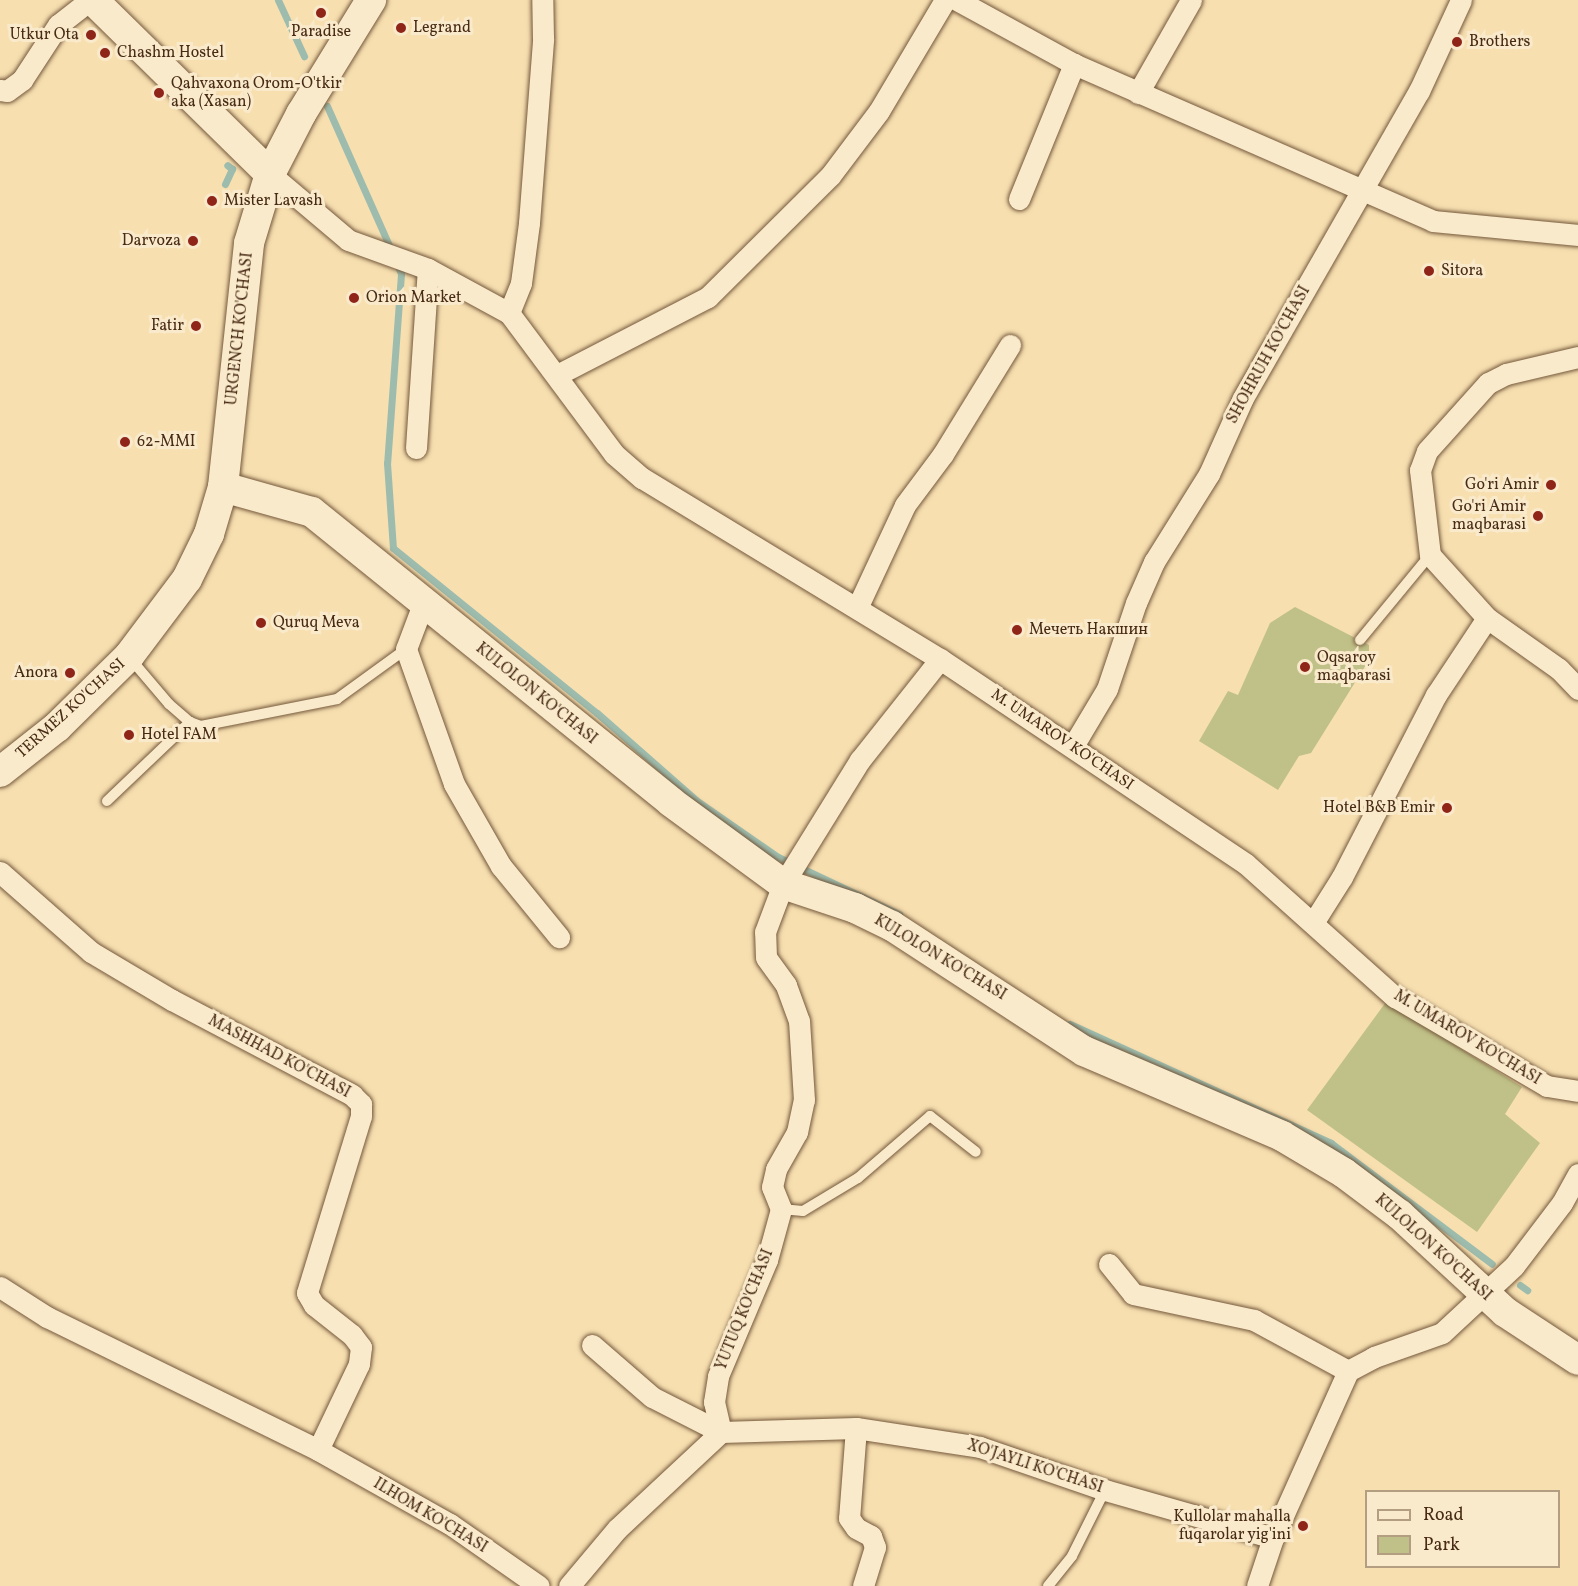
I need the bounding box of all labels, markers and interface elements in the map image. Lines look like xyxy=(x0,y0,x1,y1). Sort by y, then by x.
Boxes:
marker: Paradise xyxy=(314,6,328,20)
place label: Legrand xyxy=(413,18,471,38)
marker: Legrand xyxy=(394,21,408,35)
place label: Paradise xyxy=(291,22,351,42)
place label: Utkur Ota xyxy=(10,25,79,45)
marker: Utkur Ota xyxy=(84,28,98,42)
place label: Brothers xyxy=(1469,32,1530,52)
marker: Brothers xyxy=(1450,35,1464,49)
place label: Chashm Hostel xyxy=(117,43,224,63)
marker: Chashm Hostel xyxy=(98,46,112,60)
place label: Qahvaxona Orom-O'tkir aka (Xasan) xyxy=(171,74,342,112)
marker: Qahvaxona Orom-O'tkir aka (Xasan) xyxy=(152,86,166,100)
place label: Mister Lavash xyxy=(224,191,323,211)
marker: Mister Lavash xyxy=(205,194,219,208)
place label: Darvoza xyxy=(122,231,181,251)
marker: Darvoza xyxy=(186,234,200,248)
street label: URGENCH KO'CHASI xyxy=(222,252,258,406)
place label: Sitora xyxy=(1441,261,1483,281)
marker: Sitora xyxy=(1422,264,1436,278)
street label: SHOHRUH KO'CHASI xyxy=(1223,283,1315,427)
place label: Orion Market xyxy=(366,288,462,308)
marker: Orion Market xyxy=(347,291,361,305)
place label: Fatir xyxy=(151,316,184,336)
marker: Fatir xyxy=(189,319,203,333)
place label: 62-MMI xyxy=(137,432,196,452)
marker: 62-MMI xyxy=(118,435,132,449)
place label: Go'ri Amir xyxy=(1465,475,1539,495)
marker: Go'ri Amir xyxy=(1544,478,1558,492)
place label: Go'ri Amir maqbarasi xyxy=(1452,497,1526,535)
marker: Go'ri Amir maqbarasi xyxy=(1531,509,1545,523)
place label: Quruq Meva xyxy=(273,613,360,633)
marker: Quruq Meva xyxy=(254,616,268,630)
place label: Мечеть Накшин xyxy=(1029,620,1148,640)
marker: Мечеть Накшин xyxy=(1010,623,1024,637)
street label: KULOLON KO'CHASI xyxy=(471,639,601,749)
place label: Oqsaroy maqbarasi xyxy=(1317,648,1391,686)
street label: TERMEZ KO'CHASI xyxy=(12,655,130,763)
marker: Oqsaroy maqbarasi xyxy=(1298,660,1312,674)
place label: Anora xyxy=(14,663,58,683)
marker: Anora xyxy=(63,666,77,680)
street label: M. UMAROV KO'CHASI xyxy=(987,685,1137,795)
place label: Hotel FAM xyxy=(141,725,217,745)
marker: Hotel FAM xyxy=(122,728,136,742)
place label: Hotel B&B Emir xyxy=(1323,798,1435,818)
marker: Hotel B&B Emir xyxy=(1440,801,1454,815)
street label: KULOLON KO'CHASI xyxy=(870,911,1010,1005)
street label: M. UMAROV KO'CHASI xyxy=(1390,986,1544,1090)
street label: MASHHAD KO'CHASI xyxy=(205,1011,353,1103)
street label: KULOLON KO'CHASI xyxy=(1371,1190,1495,1306)
street label: YUTUQ KO'CHASI xyxy=(712,1247,778,1373)
street label: XO'JAYLI KO'CHASI xyxy=(965,1436,1105,1498)
street label: ILHOM KO'CHASI xyxy=(369,1474,491,1558)
legend xyxy=(1365,1490,1560,1568)
text: Road xyxy=(1423,1503,1464,1528)
place label: Kullolar mahalla fuqarolar yig'ini xyxy=(1173,1507,1291,1545)
marker: Kullolar mahalla fuqarolar yig'ini xyxy=(1296,1519,1310,1533)
text: Park xyxy=(1423,1533,1460,1558)

